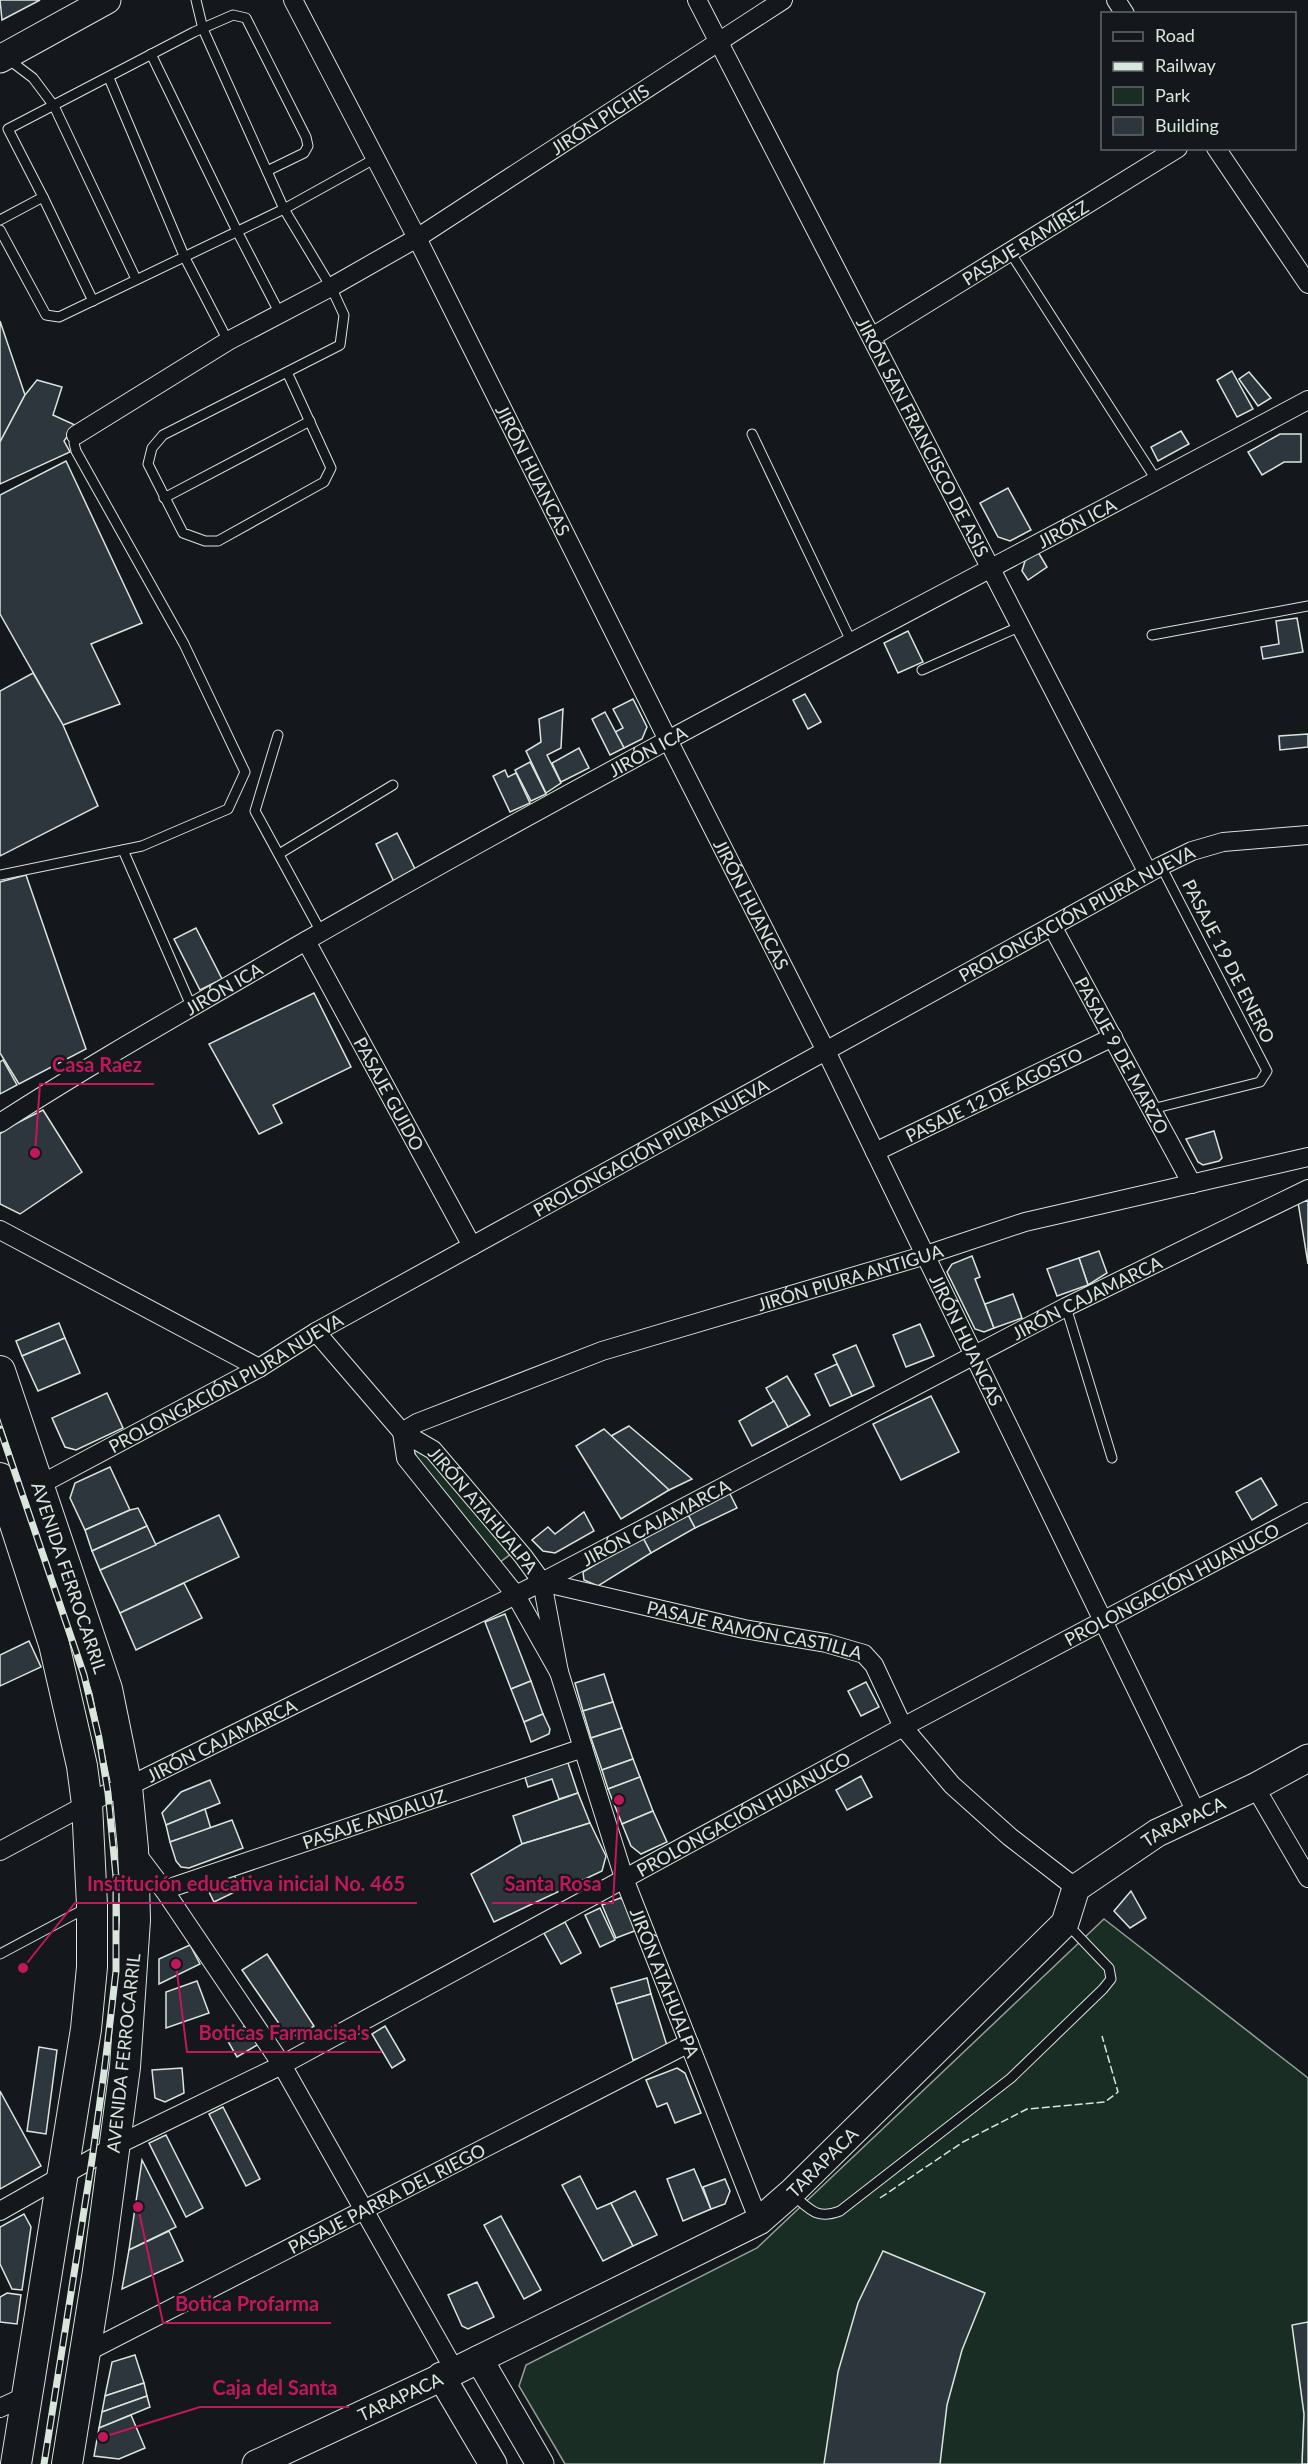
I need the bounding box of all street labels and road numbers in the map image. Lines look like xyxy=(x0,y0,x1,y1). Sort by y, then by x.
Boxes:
street label: JIRÓN PICHIS xyxy=(546,79,653,159)
street label: PASAJE RAMÍREZ xyxy=(958,195,1092,290)
street label: JIRÓN SAN FRANCISCO DE ASIS xyxy=(852,314,994,561)
street label: JIRÓN HUANCAS xyxy=(491,401,575,539)
street label: JIRÓN ICA xyxy=(1034,493,1121,553)
street label: JIRÓN ICA xyxy=(605,721,691,781)
street label: JIRÓN HUANCAS xyxy=(709,836,794,973)
street label: PROLONGACIÓN PIURA NUEVA xyxy=(955,840,1199,986)
street label: PASAJE 19 DE ENERO xyxy=(1178,876,1280,1046)
street label: JIRÓN ICA xyxy=(181,957,267,1020)
street label: PASAJE 9 DE MARZO xyxy=(1071,973,1174,1138)
street label: PASAJE GUIDO xyxy=(349,1033,429,1154)
street label: PASAJE 12 DE AGOSTO xyxy=(902,1043,1086,1147)
street label: PROLONGACIÓN PIURA NUEVA xyxy=(529,1073,773,1221)
street label: JIRÓN PIURA ANTIGUA xyxy=(755,1239,947,1315)
street label: JIRÓN CAJAMARCA xyxy=(1008,1251,1166,1344)
street label: JIRÓN HUANCAS xyxy=(925,1271,1008,1409)
street label: PROLONGACIÓN PIURA NUEVA xyxy=(105,1308,347,1457)
street label: JIRÓN ATAHUALPA xyxy=(424,1442,543,1578)
street label: JIRÓN CAJAMARCA xyxy=(578,1474,735,1570)
street label: AVENIDA FERROCARRIL xyxy=(27,1479,112,1676)
street label: PROLONGACIÓN HUANUCO xyxy=(1061,1518,1283,1650)
street label: PASAJE RAMÓN CASTILLA xyxy=(645,1596,866,1664)
street label: JIRÓN CAJAMARCA xyxy=(143,1694,301,1787)
street label: PROLONGACIÓN HUANUCO xyxy=(633,1747,854,1881)
street label: PASAJE ANDALUZ xyxy=(300,1784,449,1853)
street label: TARAPACA xyxy=(1137,1791,1229,1852)
street label: JIRÓN ATAHUALPA xyxy=(626,1905,705,2061)
street label: AVENIDA FERROCARRIL xyxy=(102,1952,144,2154)
street label: TARAPACA xyxy=(782,2122,863,2202)
street label: PASAJE PARRA DEL RIEGO xyxy=(284,2138,489,2258)
street label: TARAPACA xyxy=(354,2367,447,2426)

